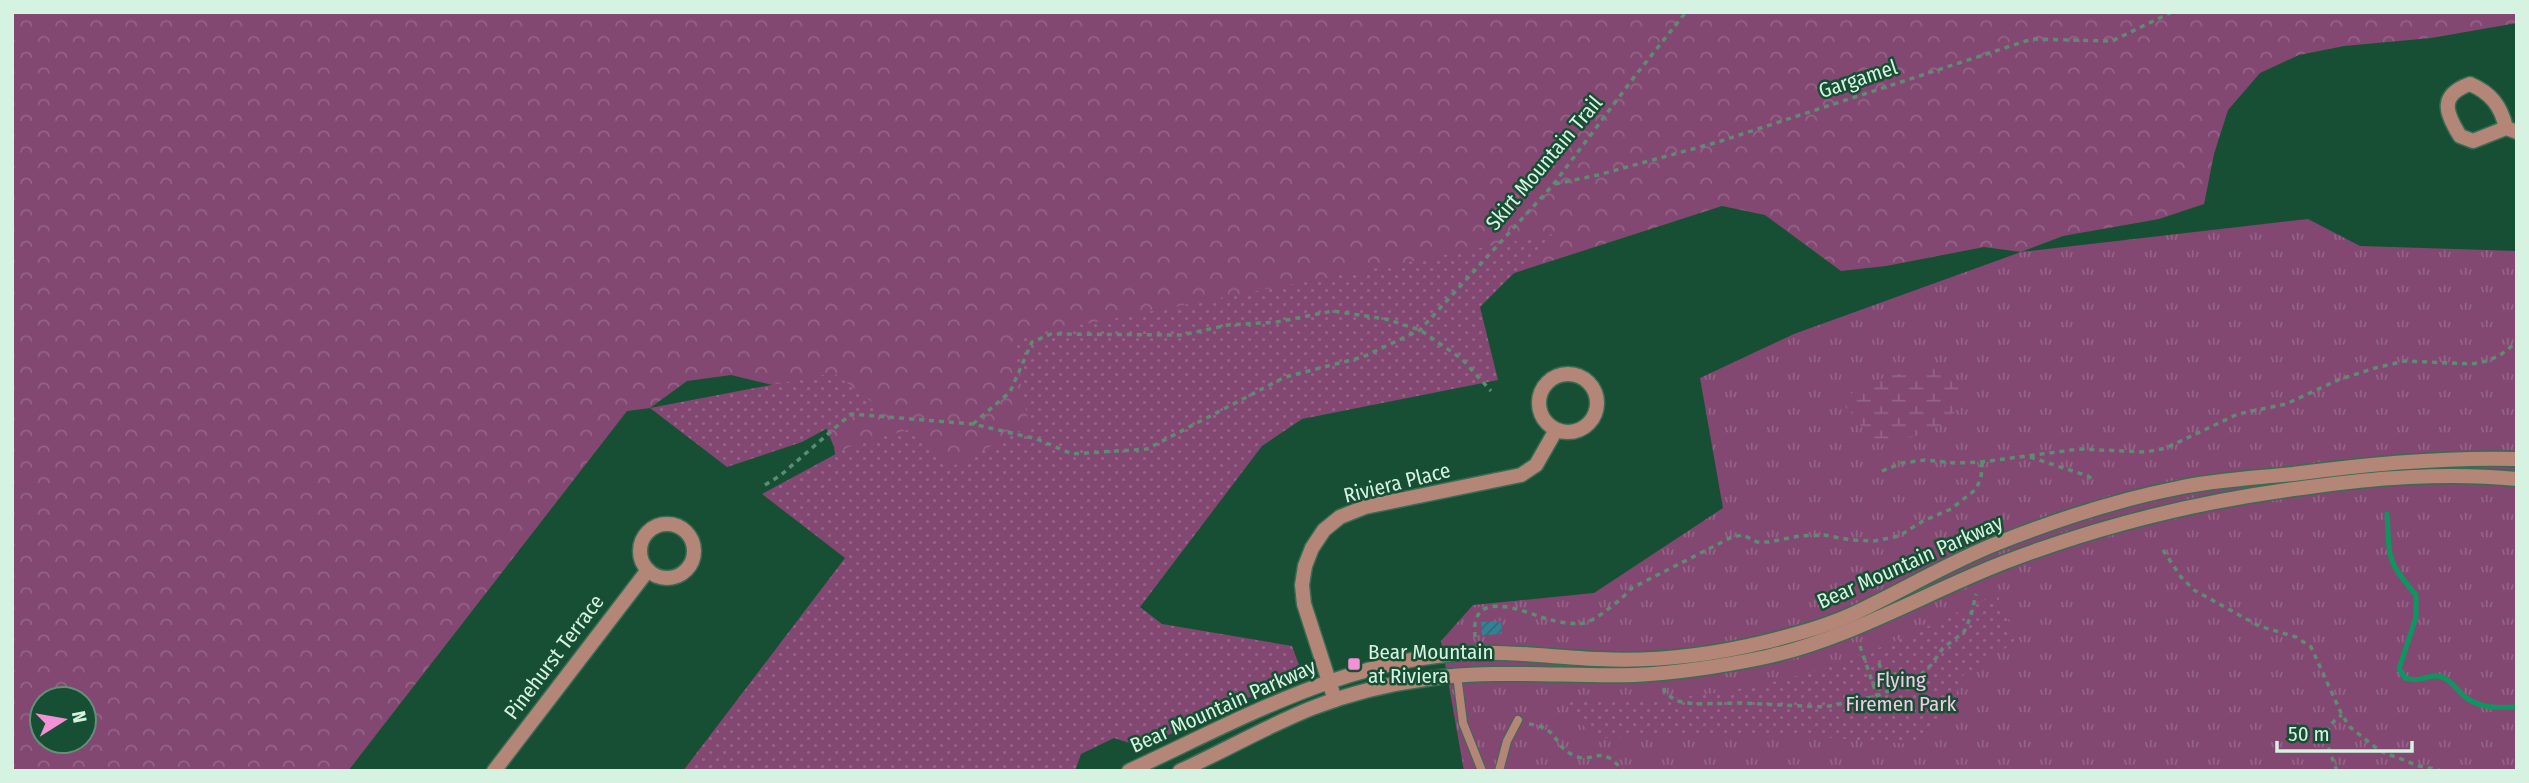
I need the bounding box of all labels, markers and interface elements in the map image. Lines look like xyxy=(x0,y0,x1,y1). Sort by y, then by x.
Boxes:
street label: Gargamel xyxy=(1815,54,1901,104)
street label: Skirt Mountain Trail xyxy=(1480,90,1608,236)
street label: Riviera Place xyxy=(1341,457,1453,509)
street label: Bear Mountain Parkway xyxy=(1813,509,2008,615)
street label: Pinehurst Terrace xyxy=(499,589,609,725)
place label: Bear Mountain at Riviera xyxy=(1368,639,1494,689)
street label: Bear Mountain Parkway xyxy=(1126,653,1321,759)
marker: Bear Mountain at Riviera xyxy=(1346,656,1362,672)
park label: Flying Firemen Park xyxy=(1846,667,1957,717)
north arrow xyxy=(28,685,98,755)
text: N xyxy=(67,709,92,725)
scale bar xyxy=(2277,710,2412,754)
text: 50 m xyxy=(2288,721,2330,747)

